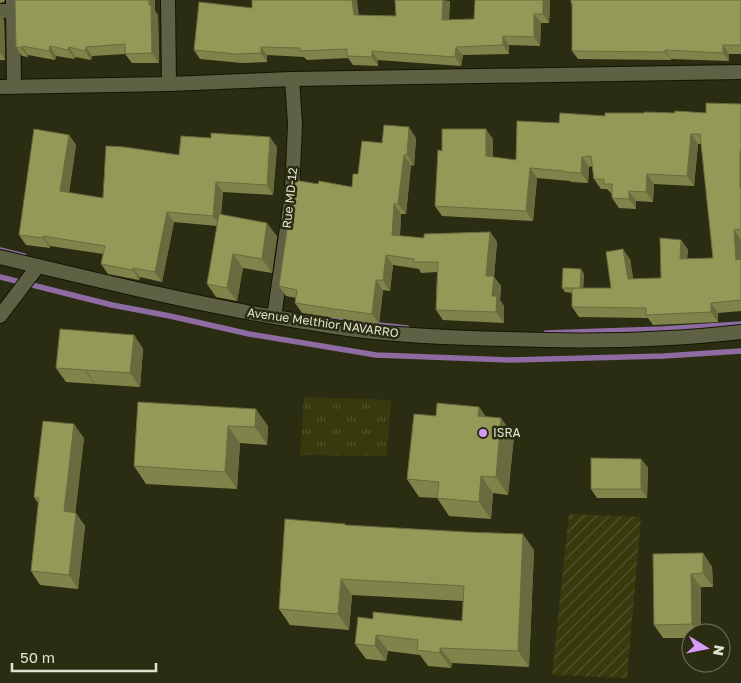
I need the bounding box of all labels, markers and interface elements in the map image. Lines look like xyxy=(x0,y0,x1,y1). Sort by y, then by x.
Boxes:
street label: Rue MD-12 xyxy=(279,167,300,229)
street label: Avenue Melthior NAVARRO xyxy=(246,304,400,341)
place label: ISRA xyxy=(493,425,521,440)
marker: ISRA xyxy=(477,427,489,439)
north arrow xyxy=(681,623,731,673)
scale bar xyxy=(12,640,156,672)
text: N xyxy=(710,644,729,657)
text: 50 m xyxy=(20,648,55,666)

